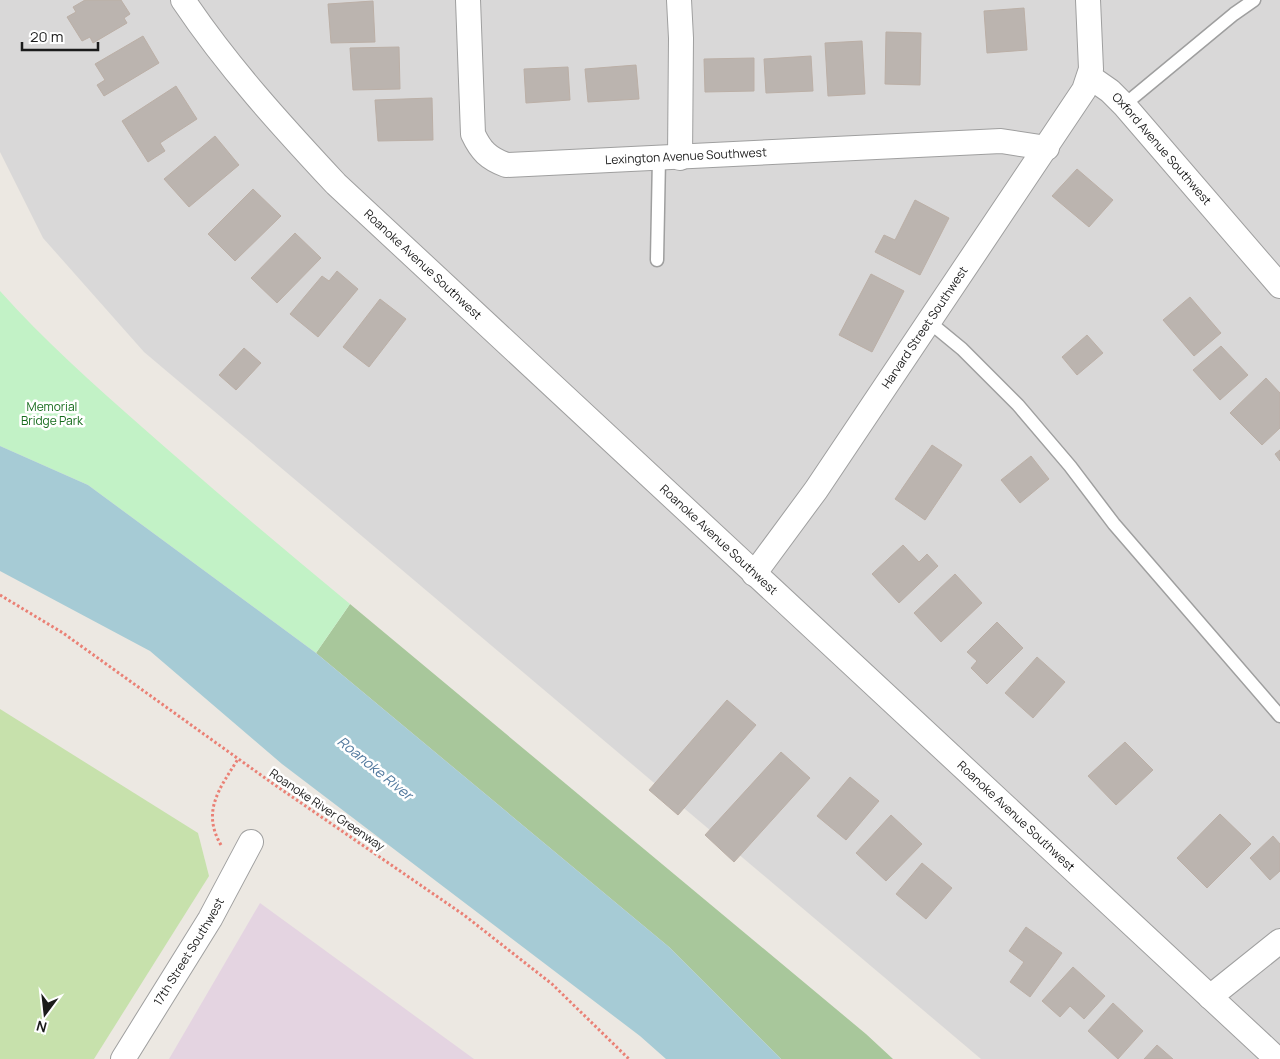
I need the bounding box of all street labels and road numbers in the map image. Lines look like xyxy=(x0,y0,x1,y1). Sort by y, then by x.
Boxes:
street label: Oxford Avenue Southwest xyxy=(1108,89,1216,209)
street label: Lexington Avenue Southwest xyxy=(605,143,767,168)
street label: Roanoke Avenue Southwest xyxy=(361,205,486,323)
street label: Harvard Street Southwest xyxy=(877,263,972,392)
street label: Roanoke Avenue Southwest xyxy=(656,480,782,599)
street label: Roanoke Avenue Southwest xyxy=(954,757,1079,875)
street label: Roanoke River Greenway xyxy=(266,765,389,855)
street label: 17th Street Southwest xyxy=(149,894,228,1009)

